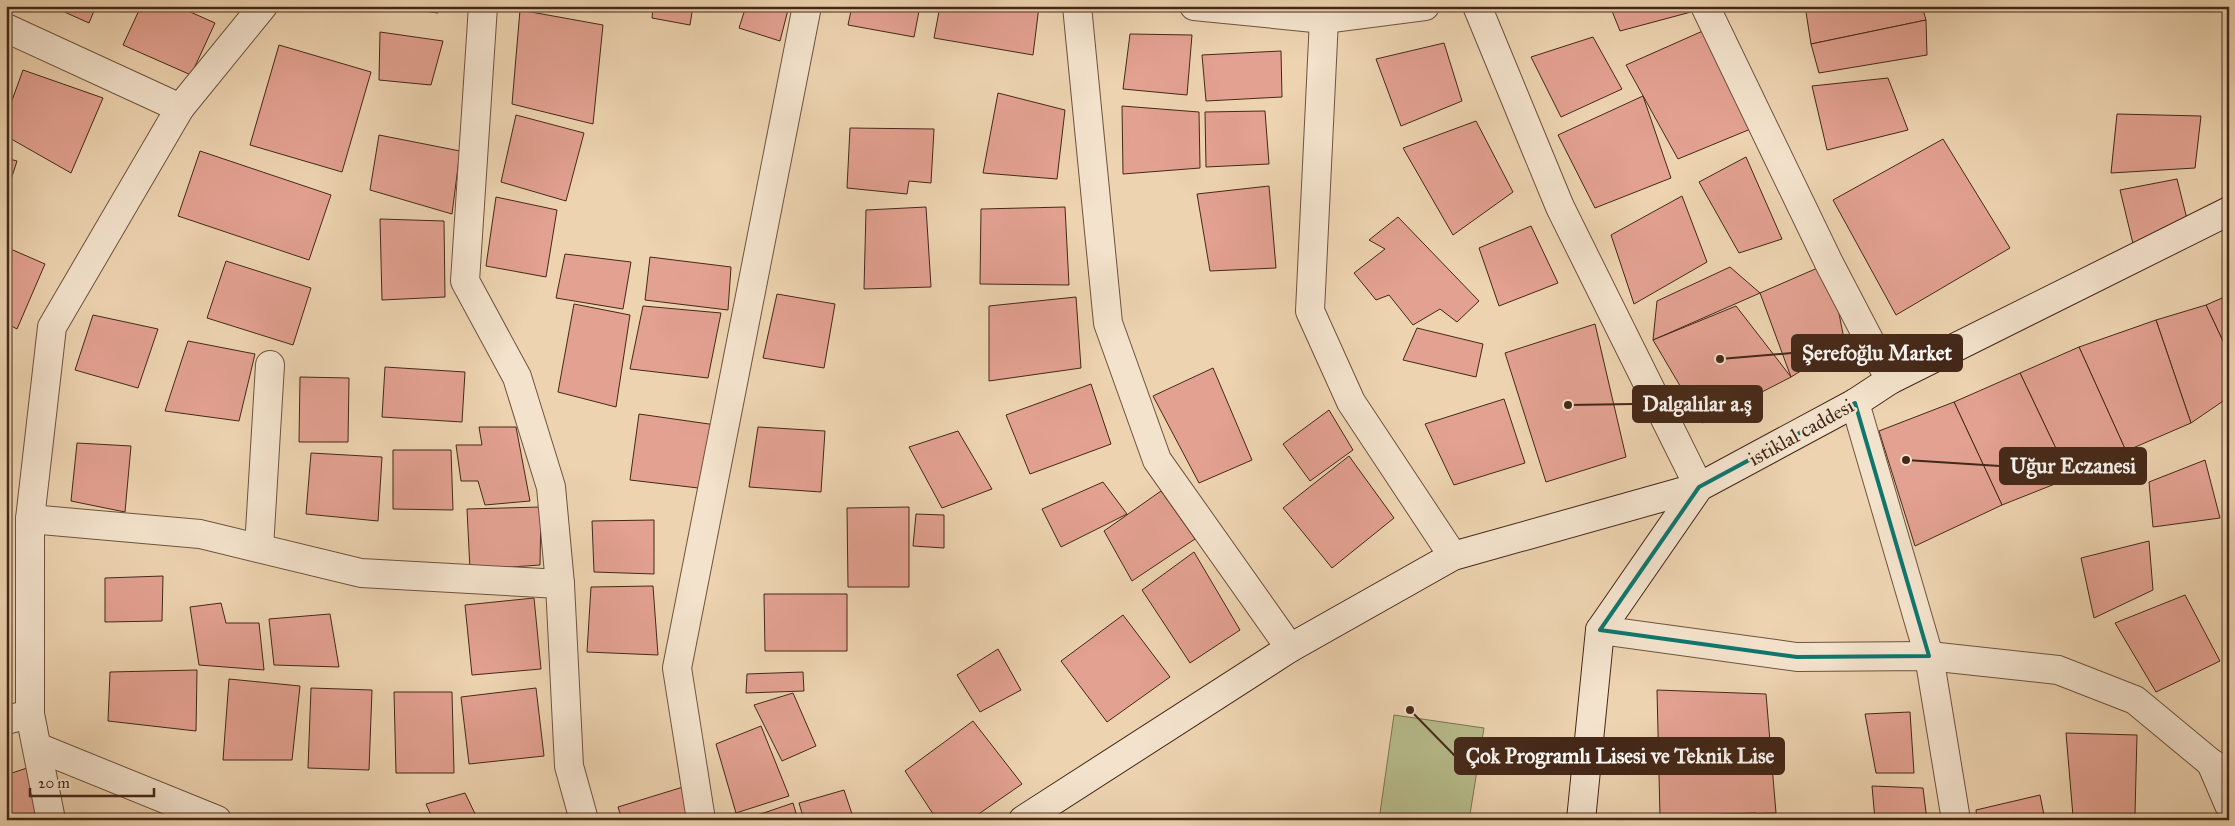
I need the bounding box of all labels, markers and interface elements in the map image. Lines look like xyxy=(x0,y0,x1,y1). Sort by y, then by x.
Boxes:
callout: Şerefoğlu Market xyxy=(1792,335,1962,371)
text: Şerefoğlu Market xyxy=(1802,340,1953,366)
callout: Dalgalılar a.ş xyxy=(1633,386,1762,422)
text: Dalgalılar a.ş xyxy=(1642,391,1752,417)
street label: istiklal caddesi xyxy=(1744,393,1858,471)
callout: Uğur Eczanesi xyxy=(2000,448,2146,484)
text: Uğur Eczanesi xyxy=(2010,453,2136,479)
callout: Çok Programlı Lisesi ve Teknik Lise xyxy=(1455,738,1784,774)
text: Çok Programlı Lisesi ve Teknik Lise xyxy=(1466,743,1775,769)
scale bar xyxy=(30,766,154,798)
text: 20 m xyxy=(38,774,70,792)

